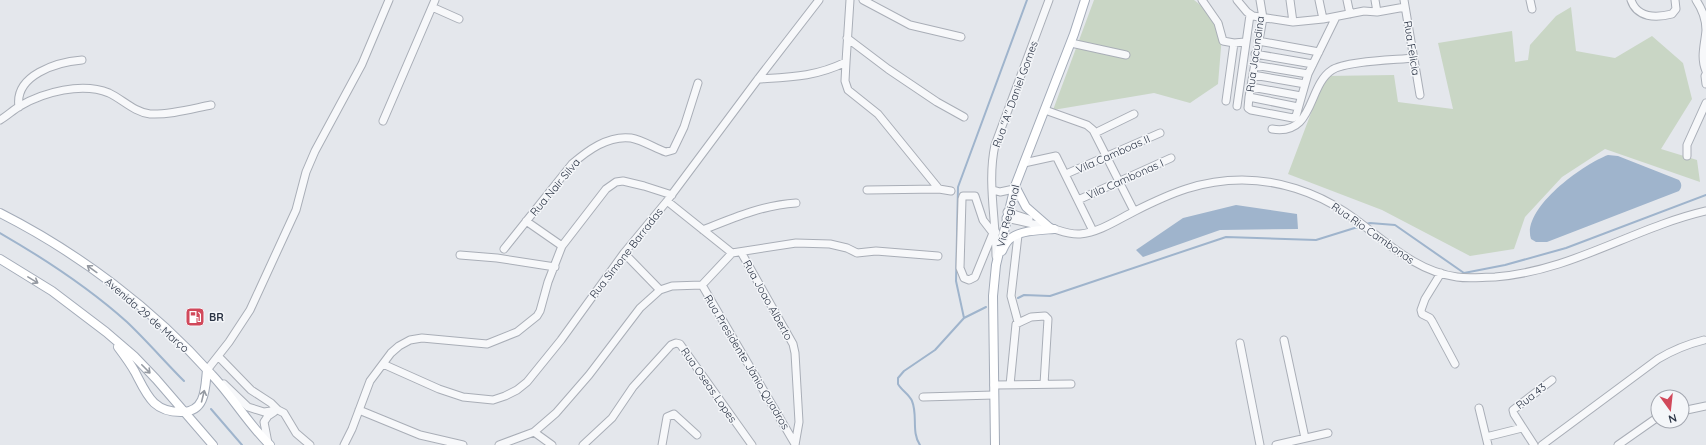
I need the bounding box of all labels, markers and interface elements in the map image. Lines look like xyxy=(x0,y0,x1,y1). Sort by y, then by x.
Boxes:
street label: Rua Jacundina xyxy=(1243,15,1267,93)
street label: Rua Felicia xyxy=(1401,20,1423,76)
street label: Rua "A" Daniel Gomes xyxy=(989,39,1041,149)
street label: Vila Camboas II xyxy=(1074,131,1152,177)
street label: Rua Nair Silva xyxy=(527,155,583,219)
street label: Vila Cambonas I xyxy=(1084,156,1166,202)
street label: Via Regional xyxy=(993,183,1023,249)
street label: Rua Rio Cambonas xyxy=(1329,199,1417,267)
street label: Rua Simone Barradas xyxy=(586,205,666,301)
street label: Rua Joao Alberto xyxy=(740,257,796,343)
one-way arrow xyxy=(87,265,98,273)
street label: Avenida 29 de Março xyxy=(102,275,192,356)
one-way arrow xyxy=(27,276,39,284)
street label: Rua Presidente Jânio Quadros xyxy=(701,292,793,432)
fuel station icon: BR xyxy=(184,306,206,328)
place label: BR xyxy=(209,310,224,324)
street label: Rua Oseas Lopes xyxy=(678,345,740,425)
one-way arrow xyxy=(141,364,151,374)
street label: Rua 43 xyxy=(1513,380,1549,412)
north arrow xyxy=(1650,389,1690,429)
one-way arrow xyxy=(200,390,207,403)
text: N xyxy=(1667,411,1678,426)

